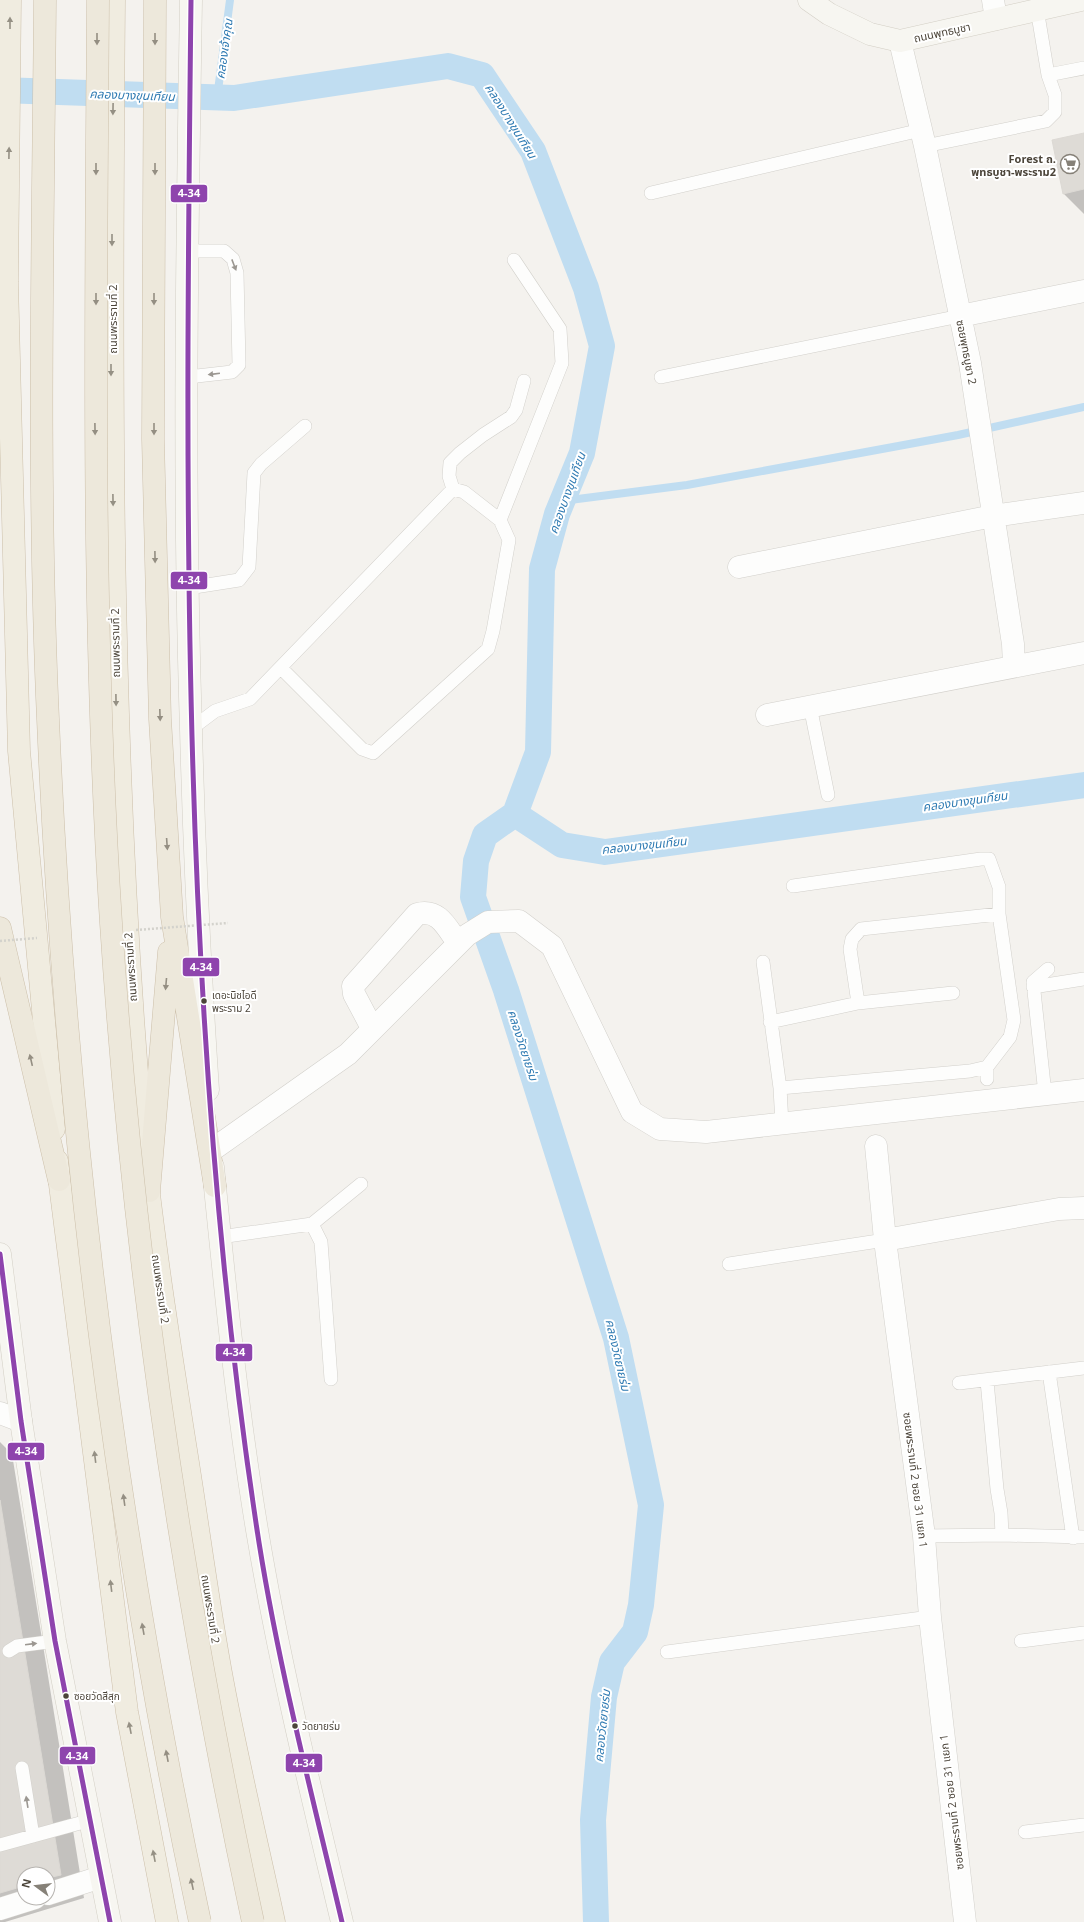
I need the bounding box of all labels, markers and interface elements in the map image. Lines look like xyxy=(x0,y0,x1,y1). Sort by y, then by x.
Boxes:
one-way arrow xyxy=(7,16,13,29)
water label: คลองเจ้าคุณ xyxy=(211,17,237,80)
street label: ถนนพุทธบูชา xyxy=(912,19,972,45)
one-way arrow xyxy=(94,33,100,46)
one-way arrow xyxy=(152,33,158,46)
water label: คลองบางขุนเทียน xyxy=(481,80,541,162)
water label: คลองบางขุนเทียน xyxy=(89,85,176,105)
one-way arrow xyxy=(110,103,116,116)
one-way arrow xyxy=(6,147,13,159)
place label: Forest ถ. พุทธบูชา-พระราม2 xyxy=(971,151,1056,179)
supermarket icon: Forest ถ. พุทธบูชา-พระราม2 xyxy=(1059,153,1081,175)
one-way arrow xyxy=(93,163,100,175)
one-way arrow xyxy=(152,163,158,176)
line badge: 4-34 xyxy=(170,184,208,203)
text: 4-34 xyxy=(178,185,201,200)
one-way arrow xyxy=(109,234,115,247)
one-way arrow xyxy=(231,259,237,271)
street label: ถนนพระรามที่ 2 xyxy=(105,284,120,354)
one-way arrow xyxy=(93,293,99,306)
one-way arrow xyxy=(151,293,157,306)
street label: ซอยพุทธบูชา 2 xyxy=(953,318,981,386)
one-way arrow xyxy=(108,364,115,376)
one-way arrow xyxy=(208,371,220,378)
one-way arrow xyxy=(92,423,98,436)
one-way arrow xyxy=(151,423,157,436)
water label: คลองบางขุนเทียน xyxy=(544,449,590,536)
one-way arrow xyxy=(109,494,116,506)
one-way arrow xyxy=(152,551,158,564)
line badge: 4-34 xyxy=(170,571,208,590)
text: 4-34 xyxy=(178,572,201,587)
street label: ถนนพระรามที่ 2 xyxy=(107,608,123,678)
one-way arrow xyxy=(113,694,120,706)
one-way arrow xyxy=(157,709,163,722)
water label: คลองบางขุนเทียน xyxy=(922,787,1009,815)
water label: คลองบางขุนเทียน xyxy=(601,832,688,858)
one-way arrow xyxy=(164,838,171,850)
street label: ถนนพระรามที่ 2 xyxy=(120,932,140,1002)
line badge: 4-34 xyxy=(182,957,220,977)
text: 4-34 xyxy=(190,959,213,974)
one-way arrow xyxy=(163,977,170,990)
place label: เดอะนิชไอดี พระราม 2 xyxy=(212,988,257,1015)
marker: เดอะนิชไอดี พระราม 2 xyxy=(199,996,209,1006)
water label: คลองวัดยายร่ม xyxy=(504,1008,543,1084)
one-way arrow xyxy=(28,1054,34,1066)
street label: ถนนพระรามที่ 2 xyxy=(149,1254,173,1324)
water label: คลองวัดยายร่ม xyxy=(601,1317,635,1394)
line badge: 4-34 xyxy=(215,1343,253,1362)
text: 4-34 xyxy=(223,1344,246,1359)
street label: ซอยพระรามที่ 2 ซอย 31 แยก 1 xyxy=(900,1411,932,1549)
line badge: 4-34 xyxy=(7,1442,45,1461)
text: 4-34 xyxy=(15,1443,38,1458)
one-way arrow xyxy=(91,1451,98,1463)
one-way arrow xyxy=(121,1494,127,1506)
street label: ถนนพระรามที่ 2 xyxy=(198,1574,224,1644)
one-way arrow xyxy=(108,1580,114,1592)
one-way arrow xyxy=(140,1622,146,1635)
one-way arrow xyxy=(25,1641,37,1647)
water label: คลองวัดยายร่ม xyxy=(590,1687,614,1763)
place label: ซอยวัดสีสุก xyxy=(74,1689,120,1703)
marker: ซอยวัดสีสุก xyxy=(61,1691,71,1701)
place label: วัดยายร่ม xyxy=(302,1719,340,1733)
marker: วัดยายร่ม xyxy=(290,1721,300,1731)
one-way arrow xyxy=(127,1722,133,1735)
street label: ซอยพระรามที่ 2 ซอย 31 แยก 1 xyxy=(935,1733,967,1871)
line badge: 4-34 xyxy=(59,1746,96,1765)
text: 4-34 xyxy=(66,1748,89,1763)
one-way arrow xyxy=(164,1750,170,1762)
line badge: 4-34 xyxy=(285,1753,323,1773)
text: 4-34 xyxy=(293,1755,316,1770)
one-way arrow xyxy=(24,1796,30,1808)
one-way arrow xyxy=(151,1850,157,1862)
north arrow xyxy=(16,1866,56,1906)
text: N xyxy=(17,1877,34,1890)
one-way arrow xyxy=(189,1878,195,1890)

